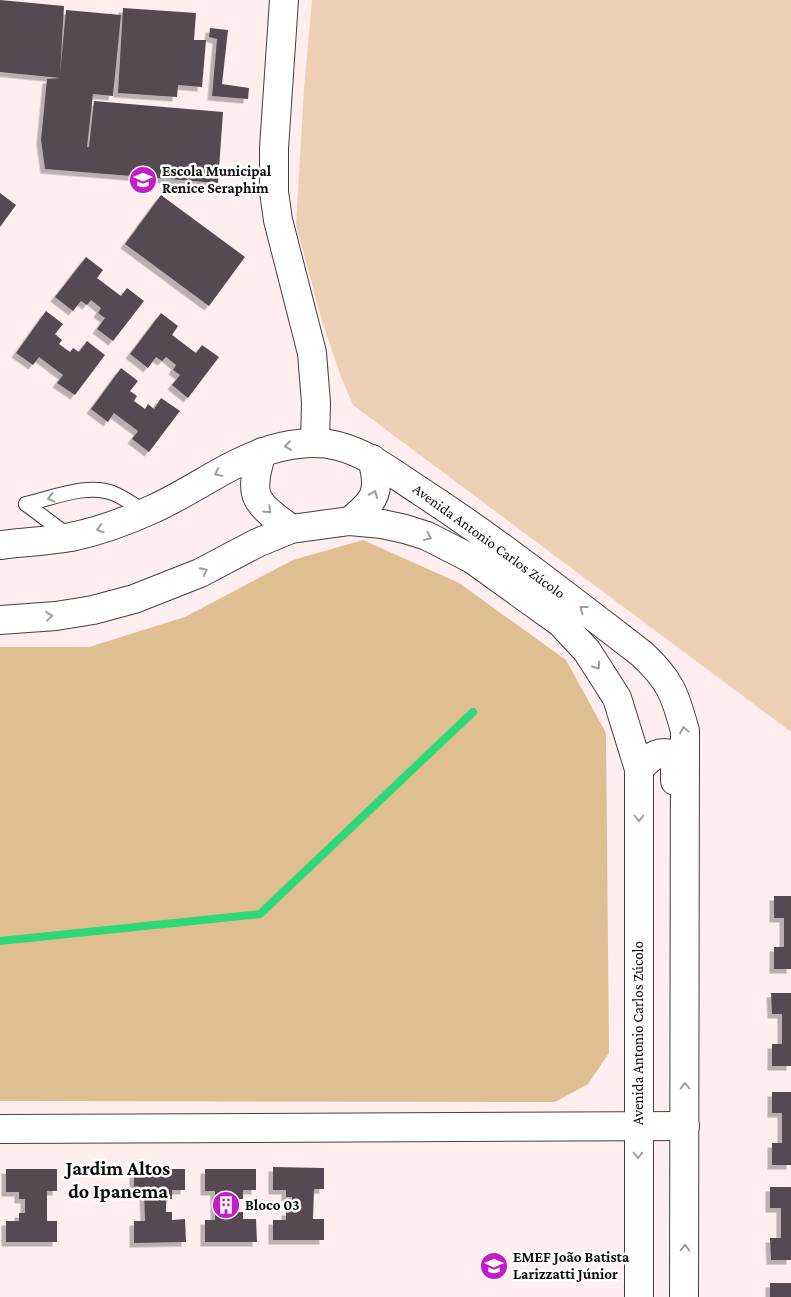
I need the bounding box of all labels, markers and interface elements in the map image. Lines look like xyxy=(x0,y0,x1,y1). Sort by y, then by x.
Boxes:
place label: Escola Municipal Renice Seraphim xyxy=(162,163,272,196)
school or university icon: Escola Municipal Renice Seraphim xyxy=(128,165,158,195)
one-way arrow xyxy=(284,440,292,451)
one-way arrow xyxy=(215,467,224,477)
street label: Avenida Antonio Carlos Zúcolo xyxy=(410,480,568,602)
one-way arrow xyxy=(367,490,378,499)
one-way arrow xyxy=(47,492,56,503)
one-way arrow xyxy=(262,504,271,513)
one-way arrow xyxy=(96,524,105,534)
one-way arrow xyxy=(423,531,432,542)
one-way arrow xyxy=(199,567,208,577)
one-way arrow xyxy=(580,607,589,615)
one-way arrow xyxy=(45,611,53,622)
one-way arrow xyxy=(591,660,600,670)
one-way arrow xyxy=(679,725,689,734)
one-way arrow xyxy=(634,814,644,822)
street label: Avenida Antonio Carlos Zúcolo xyxy=(630,941,646,1125)
one-way arrow xyxy=(680,1082,690,1090)
one-way arrow xyxy=(633,1152,643,1160)
district label: Jardim Altos do Ipanema xyxy=(64,1157,170,1202)
building icon: Bloco 03 xyxy=(211,1190,241,1220)
place label: Bloco 03 xyxy=(245,1197,300,1213)
one-way arrow xyxy=(680,1244,690,1252)
place label: EMEF João Batista Larizzatti Júnior xyxy=(513,1249,630,1282)
school or university icon: EMEF João Batista Larizzatti Júnior xyxy=(479,1251,509,1281)

